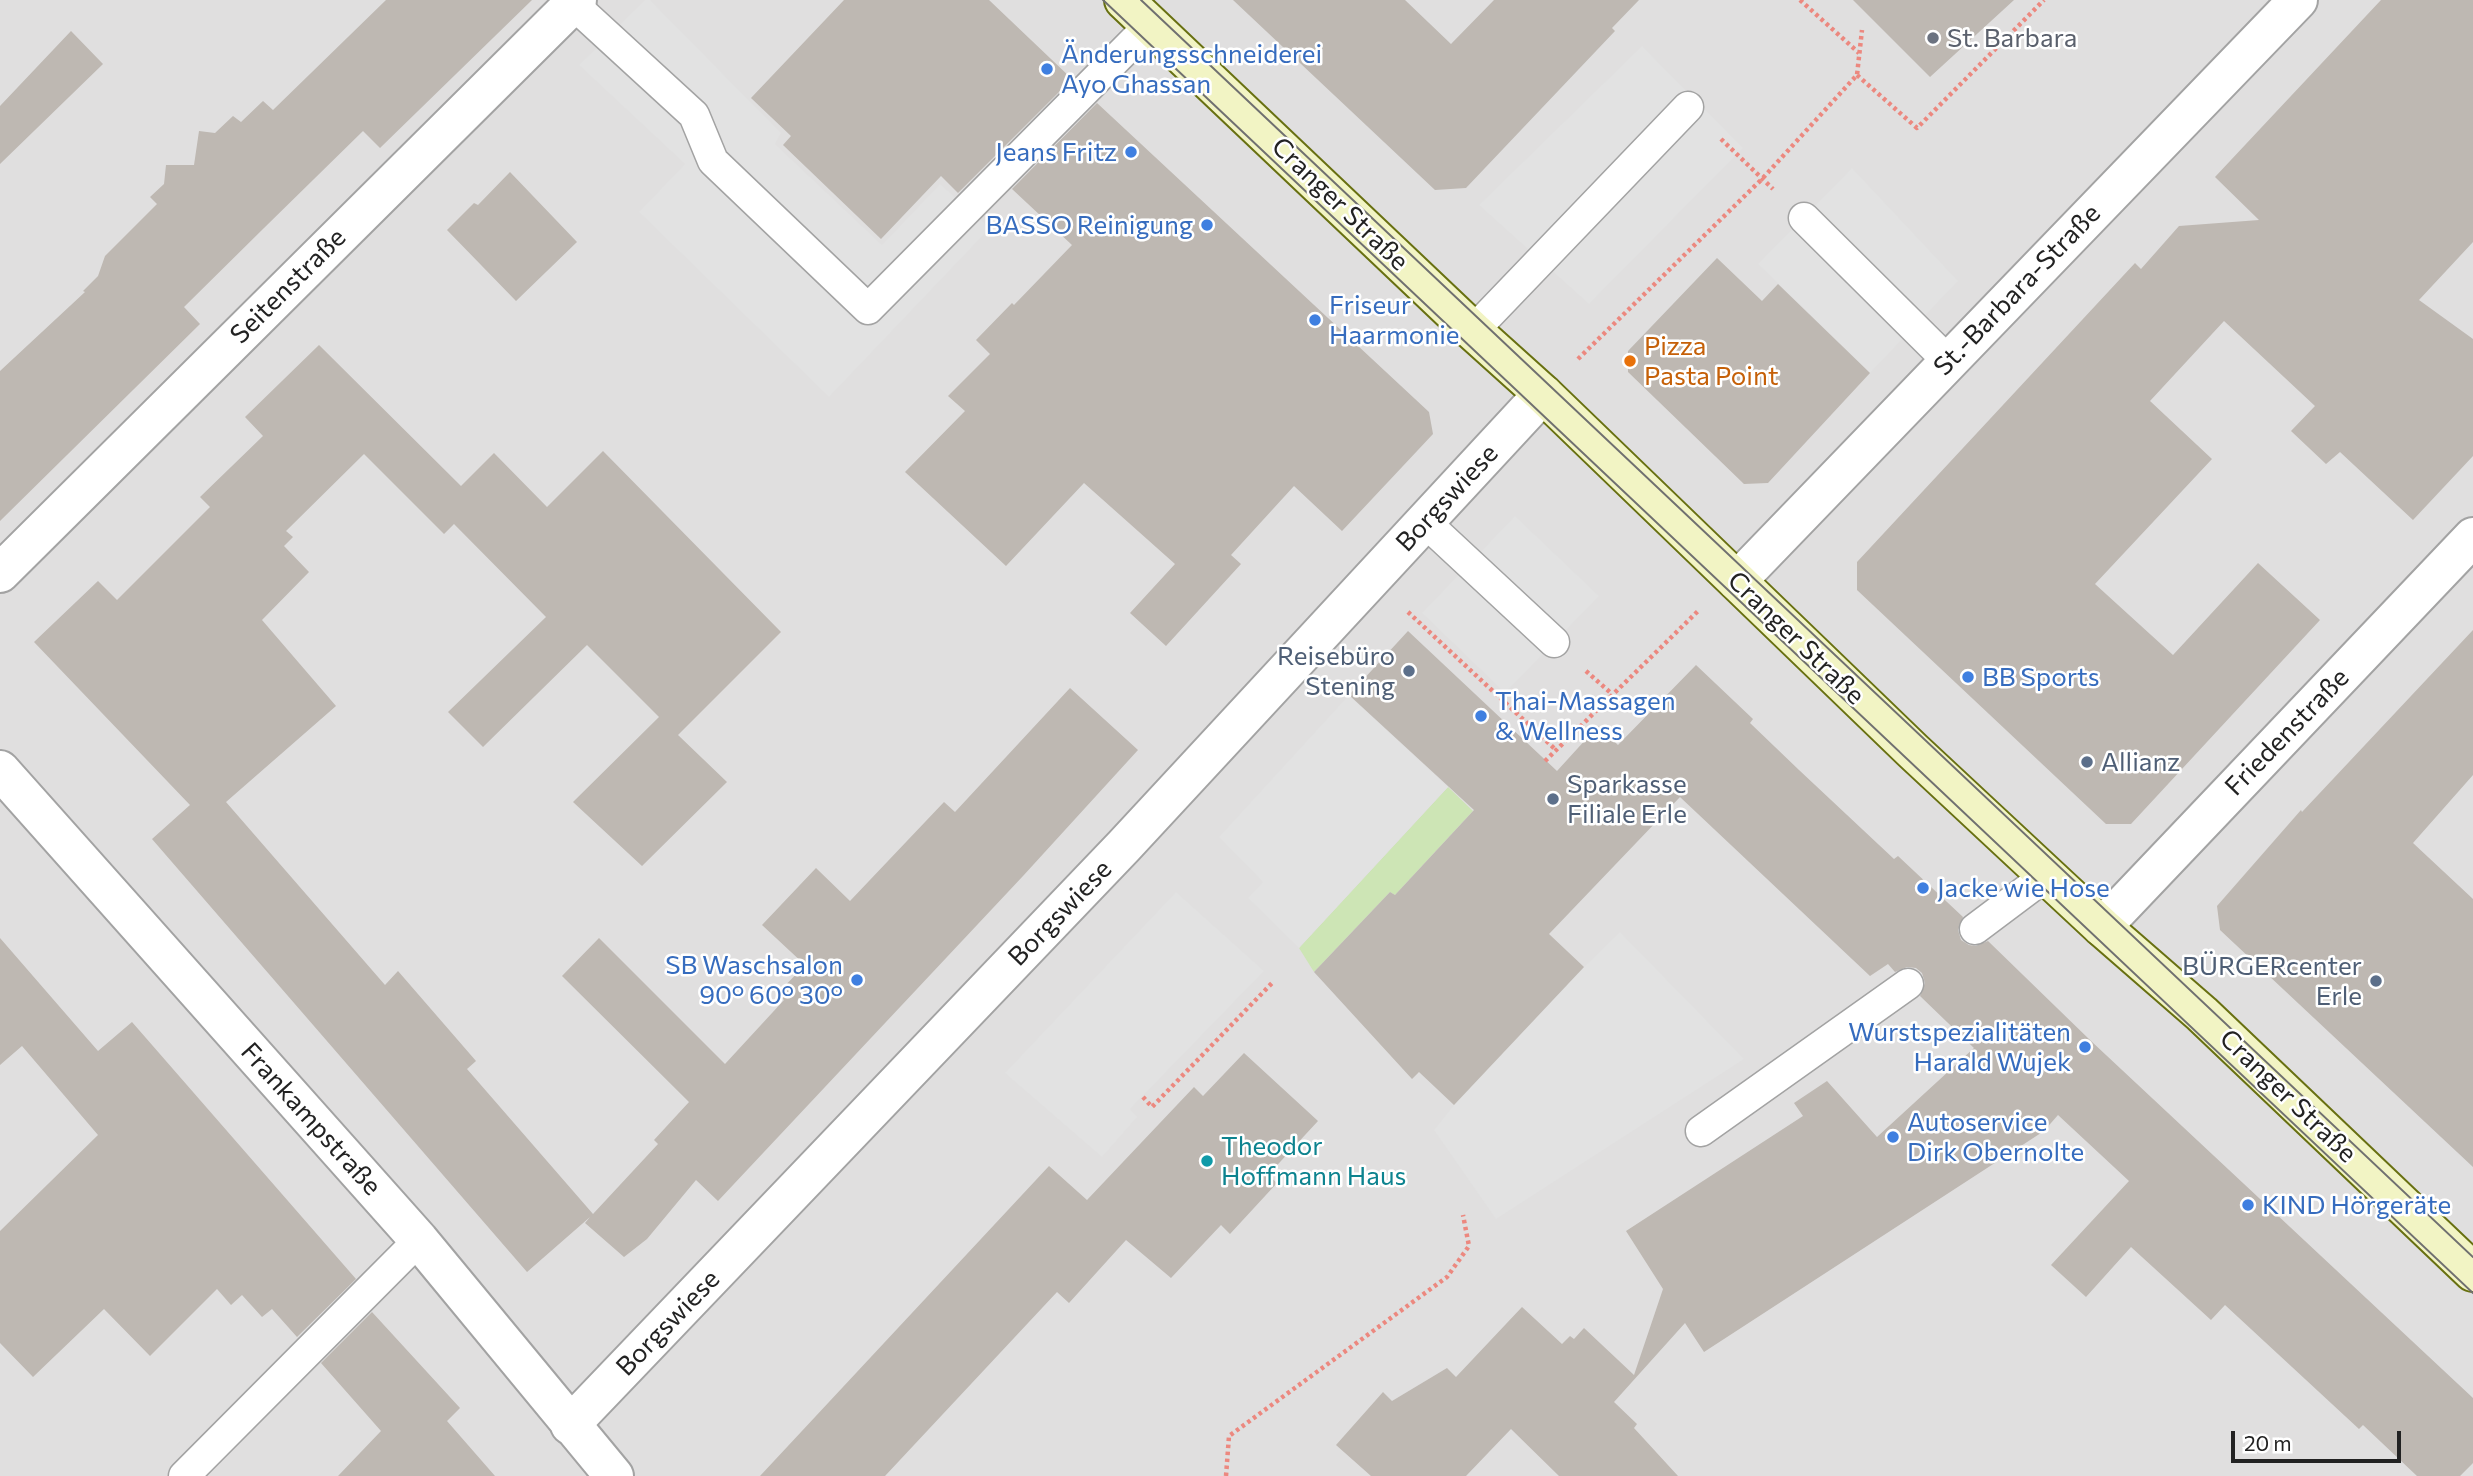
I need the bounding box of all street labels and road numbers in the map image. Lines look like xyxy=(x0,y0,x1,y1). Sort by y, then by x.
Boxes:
street label: Cranger Straße xyxy=(1265,131,1415,277)
street label: St.-Barbara-Straße xyxy=(1927,198,2107,382)
street label: Seitenstraße xyxy=(224,222,352,350)
street label: Borgswiese xyxy=(1390,438,1504,558)
street label: Cranger Straße xyxy=(1721,565,1871,711)
street label: Friedenstraße xyxy=(2219,662,2355,802)
street label: Borgswiese xyxy=(1002,854,1118,972)
street label: Cranger Straße xyxy=(2213,1023,2363,1169)
street label: Frankampstraße xyxy=(234,1036,388,1202)
street label: Borgswiese xyxy=(610,1264,726,1382)

